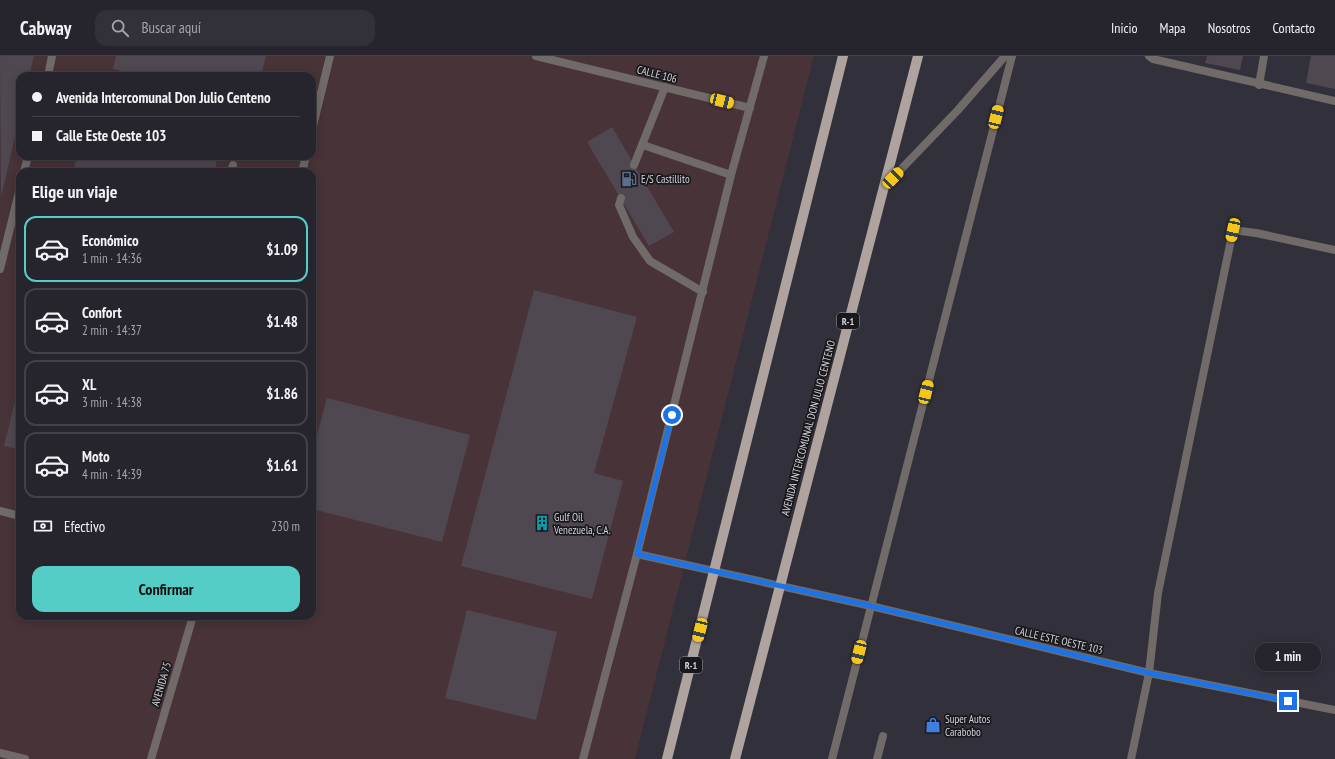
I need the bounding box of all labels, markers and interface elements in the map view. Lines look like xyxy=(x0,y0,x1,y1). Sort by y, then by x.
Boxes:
search box xyxy=(95,10,375,46)
text: Cabway xyxy=(20,16,71,40)
icon: search xyxy=(109,17,131,39)
text: Buscar aquí xyxy=(141,18,201,37)
text: Inicio xyxy=(1111,19,1138,37)
text: Mapa xyxy=(1160,19,1186,37)
text: Nosotros xyxy=(1208,19,1251,37)
text: Contacto xyxy=(1273,19,1315,37)
street label: CALLE 106 xyxy=(635,62,679,86)
text: Avenida Intercomunal Don Julio Centeno xyxy=(56,88,271,107)
car xyxy=(709,92,735,110)
car xyxy=(987,104,1005,130)
text: Calle Este Oeste 103 xyxy=(56,126,166,145)
car xyxy=(880,165,906,191)
fuel station icon: E/S Castillito xyxy=(620,170,638,188)
place label: E/S Castillito xyxy=(641,172,690,186)
text: Elige un viaje xyxy=(32,180,117,203)
car xyxy=(1225,217,1241,243)
icon: car xyxy=(34,231,70,267)
text: Económico xyxy=(82,231,139,250)
text: $1.09 xyxy=(266,240,298,259)
text: 1 min · 14:36 xyxy=(82,250,142,267)
icon: car xyxy=(34,303,70,339)
text: Confort xyxy=(82,303,122,322)
text: $1.48 xyxy=(266,312,298,331)
road number: R-1 xyxy=(837,313,859,329)
text: 2 min · 14:37 xyxy=(82,322,142,339)
street label: AVENIDA INTERCOMUNAL DON JULIO CENTENO xyxy=(778,339,838,517)
icon: car xyxy=(34,375,70,411)
text: XL xyxy=(82,375,96,394)
car xyxy=(917,379,935,405)
text: $1.86 xyxy=(266,384,298,403)
text: 3 min · 14:38 xyxy=(82,394,142,411)
route start xyxy=(663,406,681,424)
icon: car xyxy=(34,447,70,483)
text: Moto xyxy=(82,447,110,466)
text: $1.61 xyxy=(266,456,298,475)
text: 4 min · 14:39 xyxy=(82,466,142,483)
place label: Gulf Oil Venezuela, C.A. xyxy=(553,510,611,537)
building icon: Gulf Oil Venezuela, C.A. xyxy=(533,514,551,532)
icon: cash xyxy=(32,515,54,537)
text: Efectivo xyxy=(64,517,105,536)
text: 230 m xyxy=(271,518,300,535)
button: Confirmar xyxy=(32,566,300,612)
car xyxy=(691,617,709,643)
street label: CALLE ESTE OESTE 103 xyxy=(1014,623,1104,657)
car xyxy=(850,639,868,665)
callout: 1 min xyxy=(1255,643,1321,671)
text: 1 min xyxy=(1275,648,1301,665)
road number: R-1 xyxy=(680,657,702,673)
street label: AVENIDA 75 xyxy=(148,660,174,708)
route end xyxy=(1279,692,1297,710)
place label: Super Autos Carabobo xyxy=(945,712,991,739)
shop icon: Super Autos Carabobo xyxy=(924,716,942,734)

